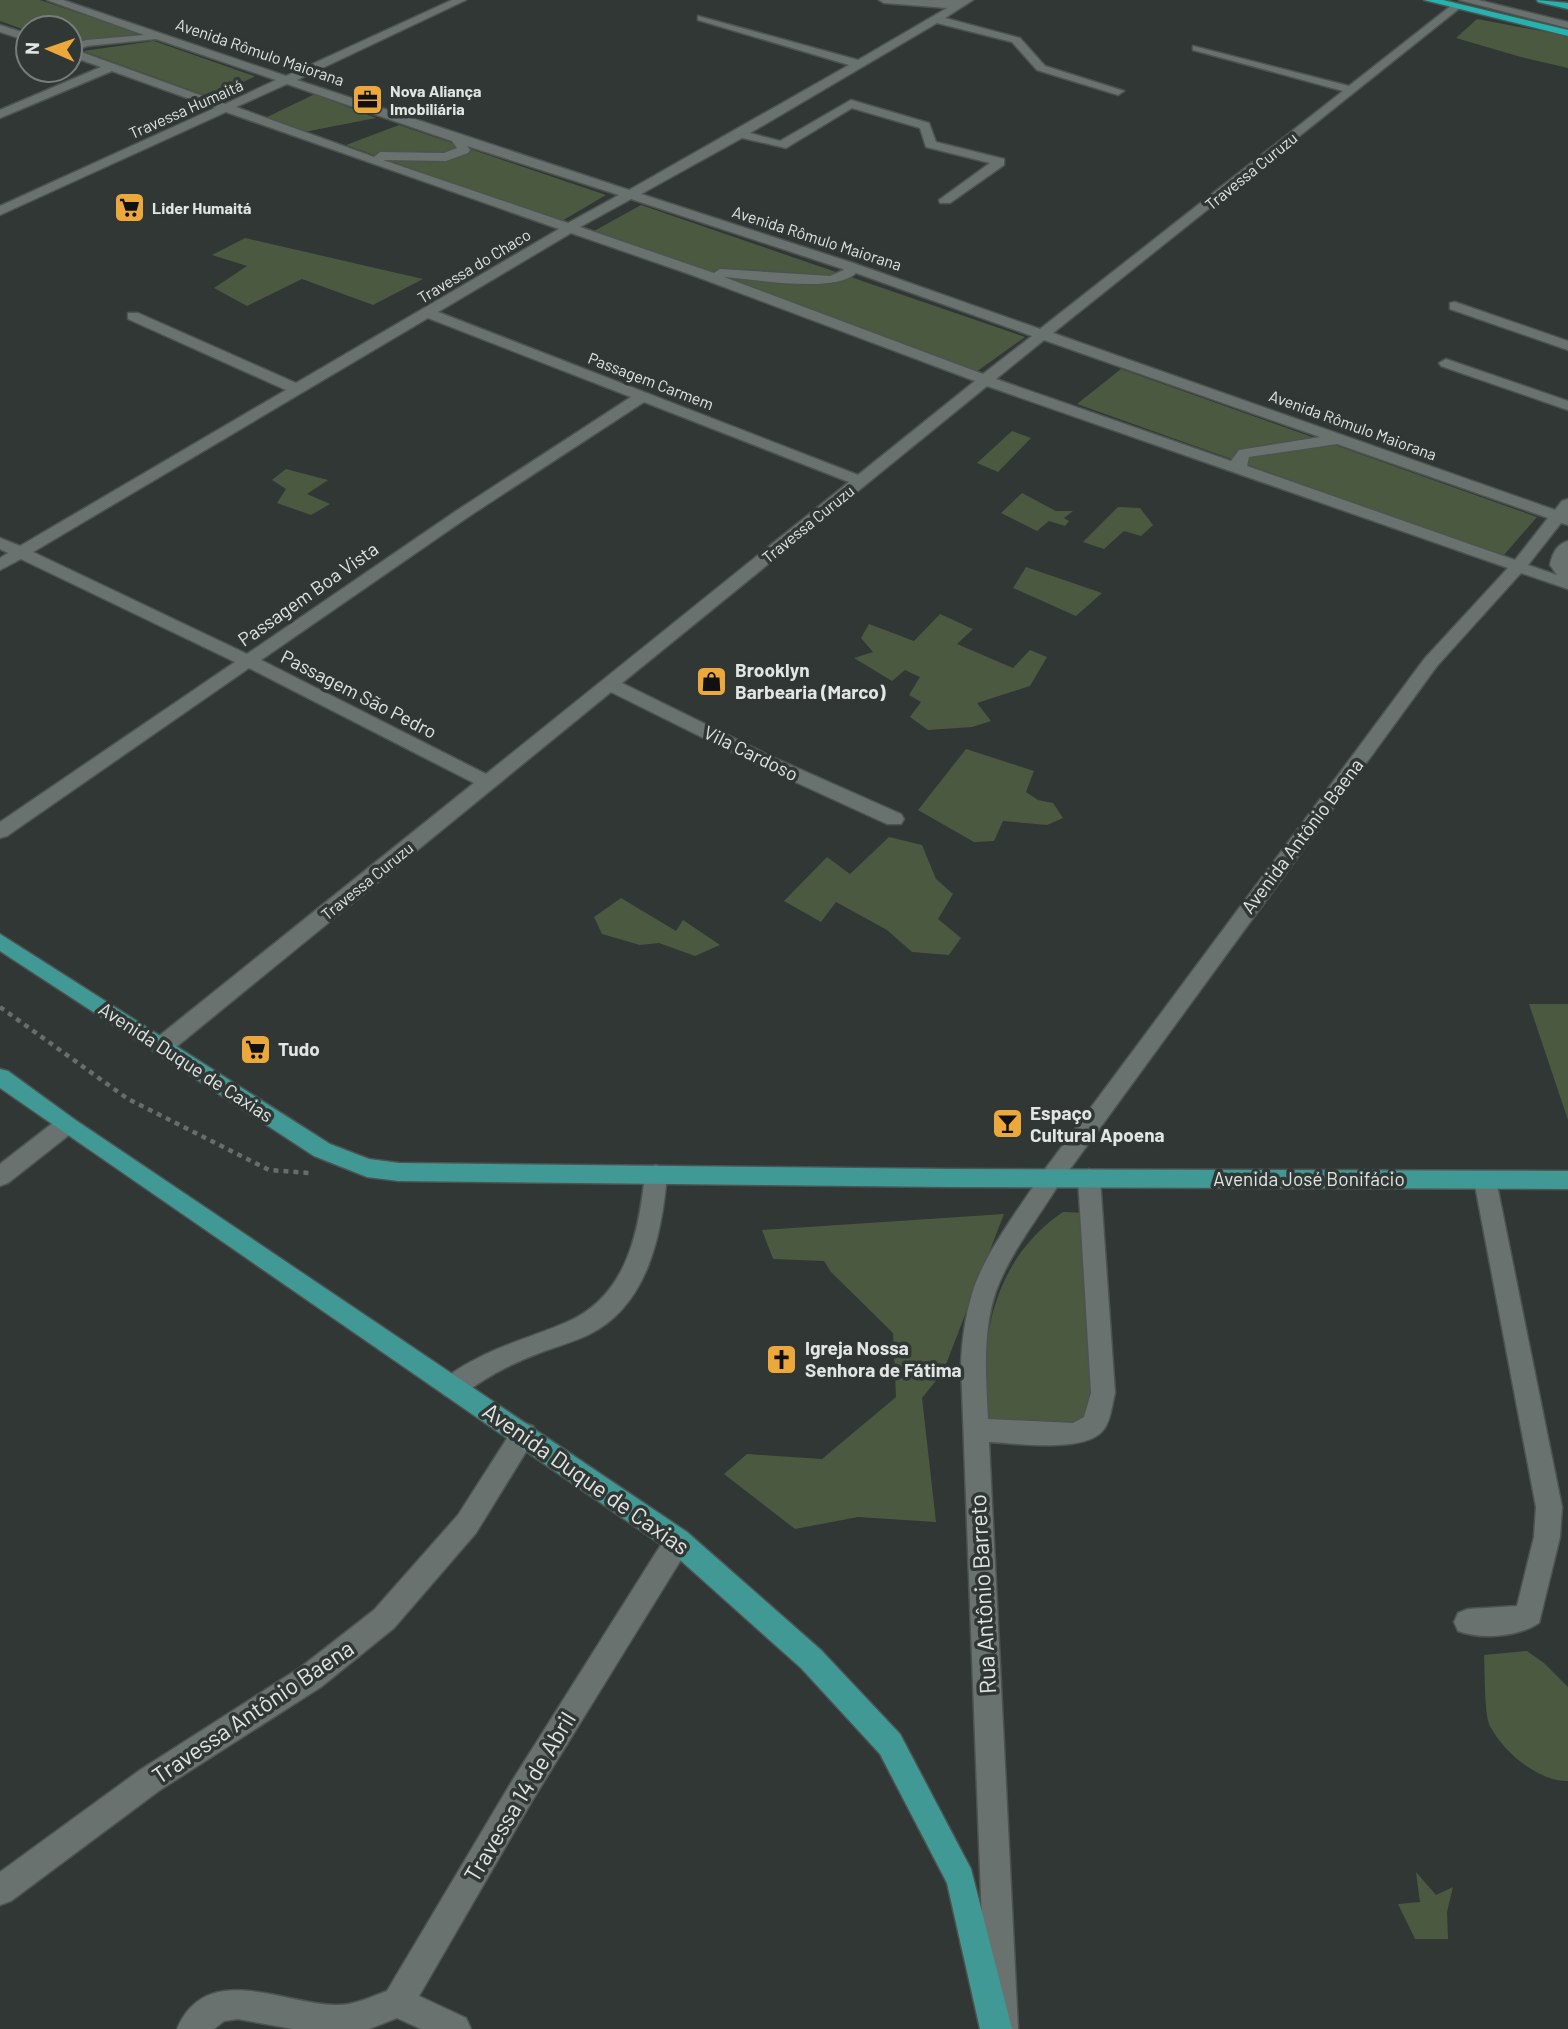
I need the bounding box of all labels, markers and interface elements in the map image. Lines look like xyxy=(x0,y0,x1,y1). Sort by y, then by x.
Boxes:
north arrow xyxy=(14,14,84,84)
street label: Avenida Rômulo Maiorana xyxy=(173,14,347,89)
text: N xyxy=(20,42,43,55)
street label: Travessa Humaitá xyxy=(126,75,246,142)
place label: Nova Aliança Imobiliária xyxy=(390,81,482,118)
office icon: Nova Aliança Imobiliária xyxy=(350,83,384,117)
street label: Travessa Curuzu xyxy=(1201,128,1300,213)
supermarket icon: Lider Humaitá xyxy=(112,191,146,225)
place label: Lider Humaitá xyxy=(152,198,252,217)
street label: Avenida Rômulo Maiorana xyxy=(730,201,904,274)
street label: Travessa do Chaco xyxy=(414,224,534,307)
street label: Passagem Carmem xyxy=(586,348,717,413)
street label: Avenida Rômulo Maiorana xyxy=(1267,385,1440,464)
street label: Travessa Curuzu xyxy=(758,481,857,566)
street label: Passagem Boa Vista xyxy=(233,537,382,651)
street label: Passagem São Pedro xyxy=(277,644,441,743)
place label: Brooklyn Barbearia (Marco) xyxy=(735,658,886,703)
shop icon: Brooklyn Barbearia (Marco) xyxy=(695,664,729,698)
street label: Vila Cardoso xyxy=(700,720,802,785)
street label: Avenida Antônio Baena xyxy=(1236,754,1367,918)
street label: Travessa Curuzu xyxy=(317,838,416,923)
street label: Avenida Duque de Caxias xyxy=(95,997,278,1127)
supermarket icon: Tudo xyxy=(238,1032,272,1066)
place label: Tudo xyxy=(278,1037,320,1060)
place label: Espaço Cultural Apoena xyxy=(1030,1101,1165,1146)
bar icon: Espaço Cultural Apoena xyxy=(990,1107,1024,1141)
street label: Avenida José Bonifácio xyxy=(1213,1167,1405,1190)
place label: Igreja Nossa Senhora de Fátima xyxy=(805,1336,962,1381)
church icon: Igreja Nossa Senhora de Fátima xyxy=(765,1342,799,1376)
street label: Avenida Duque de Caxias xyxy=(478,1396,695,1560)
street label: Rua Antônio Barreto xyxy=(963,1493,1001,1695)
street label: Travessa Antônio Baena xyxy=(146,1633,359,1789)
street label: Travessa 14 de Abril xyxy=(457,1706,581,1887)

